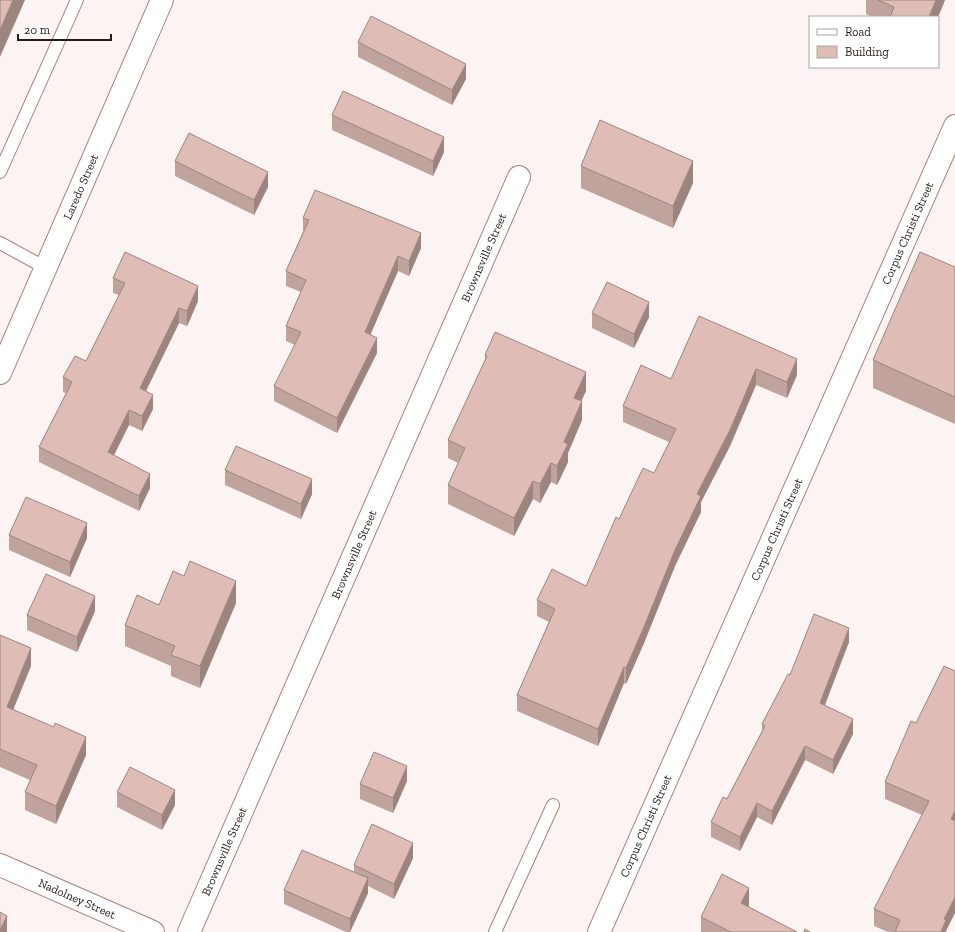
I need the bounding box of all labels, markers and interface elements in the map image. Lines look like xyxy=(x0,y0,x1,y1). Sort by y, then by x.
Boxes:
scale bar xyxy=(18,16,111,42)
legend xyxy=(809,16,939,68)
text: 20 m xyxy=(24,23,51,37)
text: Road xyxy=(845,25,871,39)
text: Building xyxy=(845,45,889,59)
street label: Laredo Street xyxy=(60,151,101,222)
street label: Corpus Christi Street xyxy=(879,179,937,287)
street label: Brownsville Street xyxy=(458,210,510,304)
street label: Corpus Christi Street xyxy=(748,476,806,583)
street label: Brownsville Street xyxy=(328,507,380,601)
street label: Corpus Christi Street xyxy=(617,772,675,879)
street label: Brownsville Street xyxy=(199,804,250,898)
street label: Nadolney Street xyxy=(36,876,118,922)

